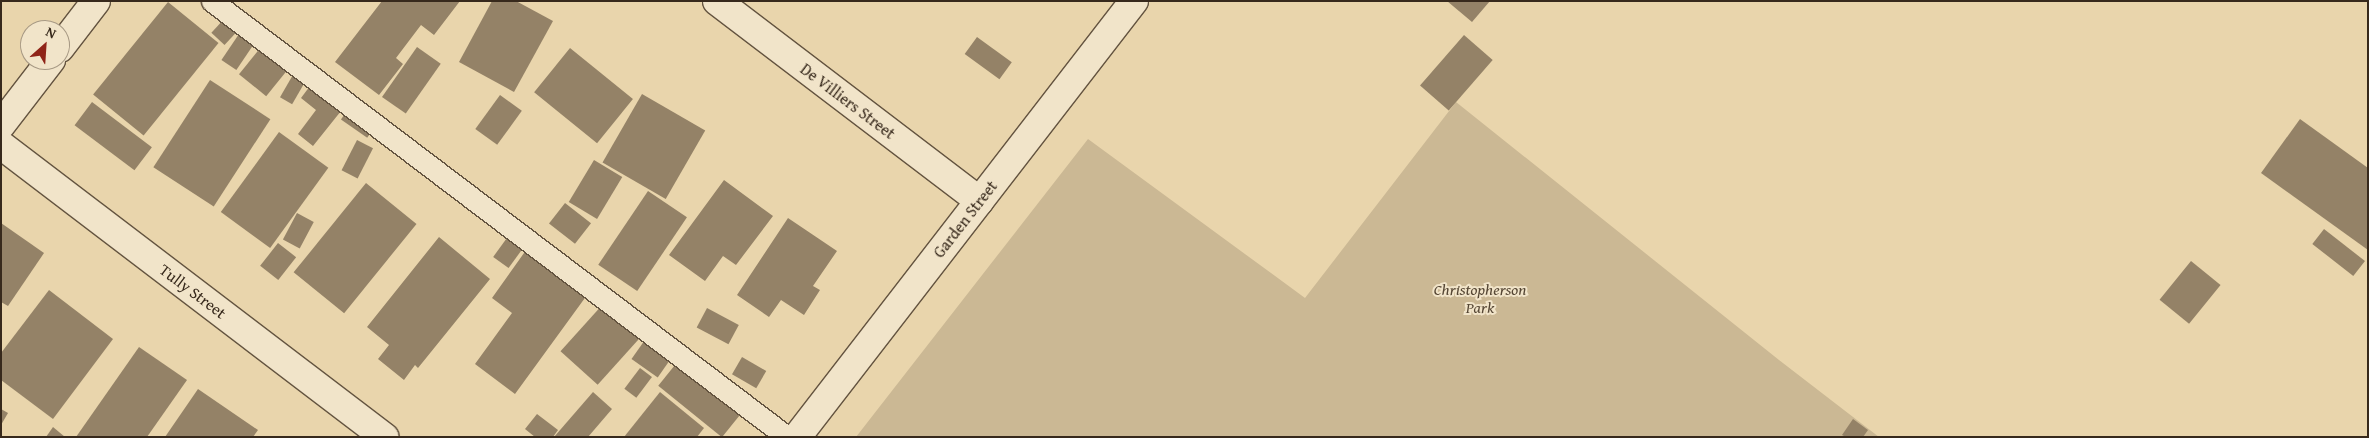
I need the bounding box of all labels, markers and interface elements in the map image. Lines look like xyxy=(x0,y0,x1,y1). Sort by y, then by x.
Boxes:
north arrow xyxy=(20,20,70,70)
text: N xyxy=(43,21,60,43)
street label: De Villiers Street xyxy=(797,59,899,143)
street label: Garden Street xyxy=(929,177,1001,261)
street label: Tully Street xyxy=(156,260,230,322)
park label: Christopherson Park xyxy=(1434,279,1526,317)

